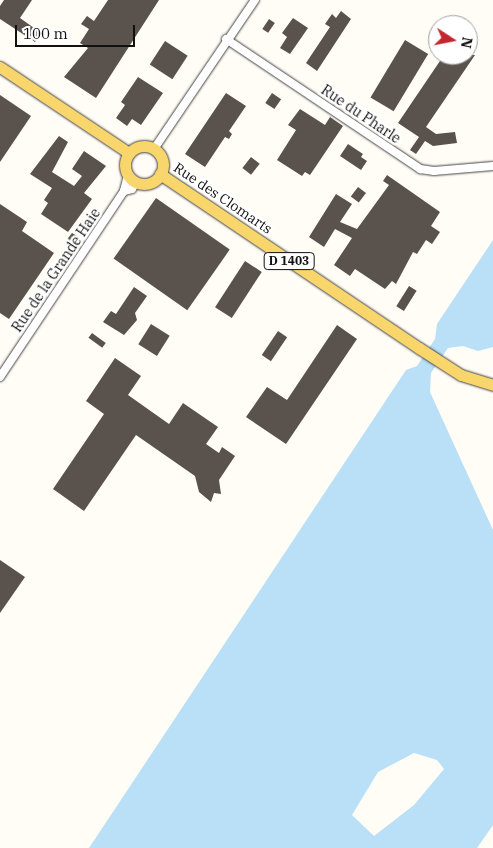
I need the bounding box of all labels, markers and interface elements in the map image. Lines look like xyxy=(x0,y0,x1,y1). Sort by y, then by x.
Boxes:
scale bar xyxy=(18,15,138,47)
north arrow xyxy=(428,15,478,65)
text: 100 m xyxy=(23,24,68,43)
text: N xyxy=(457,36,477,50)
street label: Rue du Pharle xyxy=(318,81,404,147)
street label: Rue des Clomarts xyxy=(171,159,275,237)
street label: Rue de la Grande Haie xyxy=(8,205,104,335)
road number: D 1403 xyxy=(263,252,315,270)

